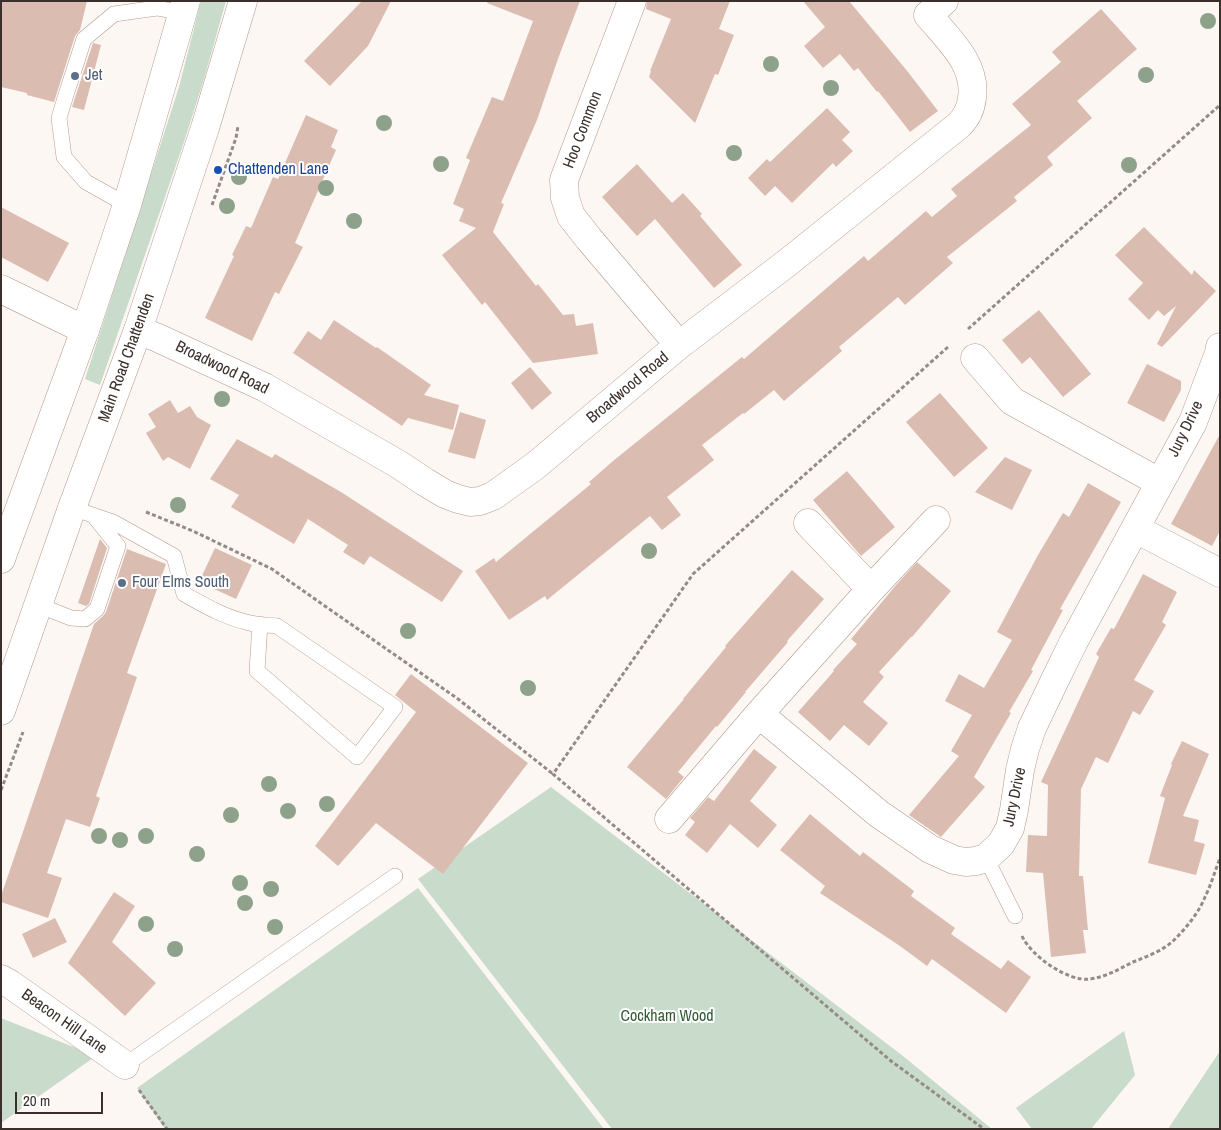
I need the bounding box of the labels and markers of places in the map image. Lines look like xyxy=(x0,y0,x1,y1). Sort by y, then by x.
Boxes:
place label: Jet xyxy=(85,66,103,86)
marker: Jet xyxy=(69,70,81,82)
place label: Chattenden Lane xyxy=(228,160,329,180)
marker: Chattenden Lane xyxy=(212,164,224,176)
place label: Four Elms South xyxy=(132,573,229,593)
marker: Four Elms South xyxy=(116,577,128,589)

